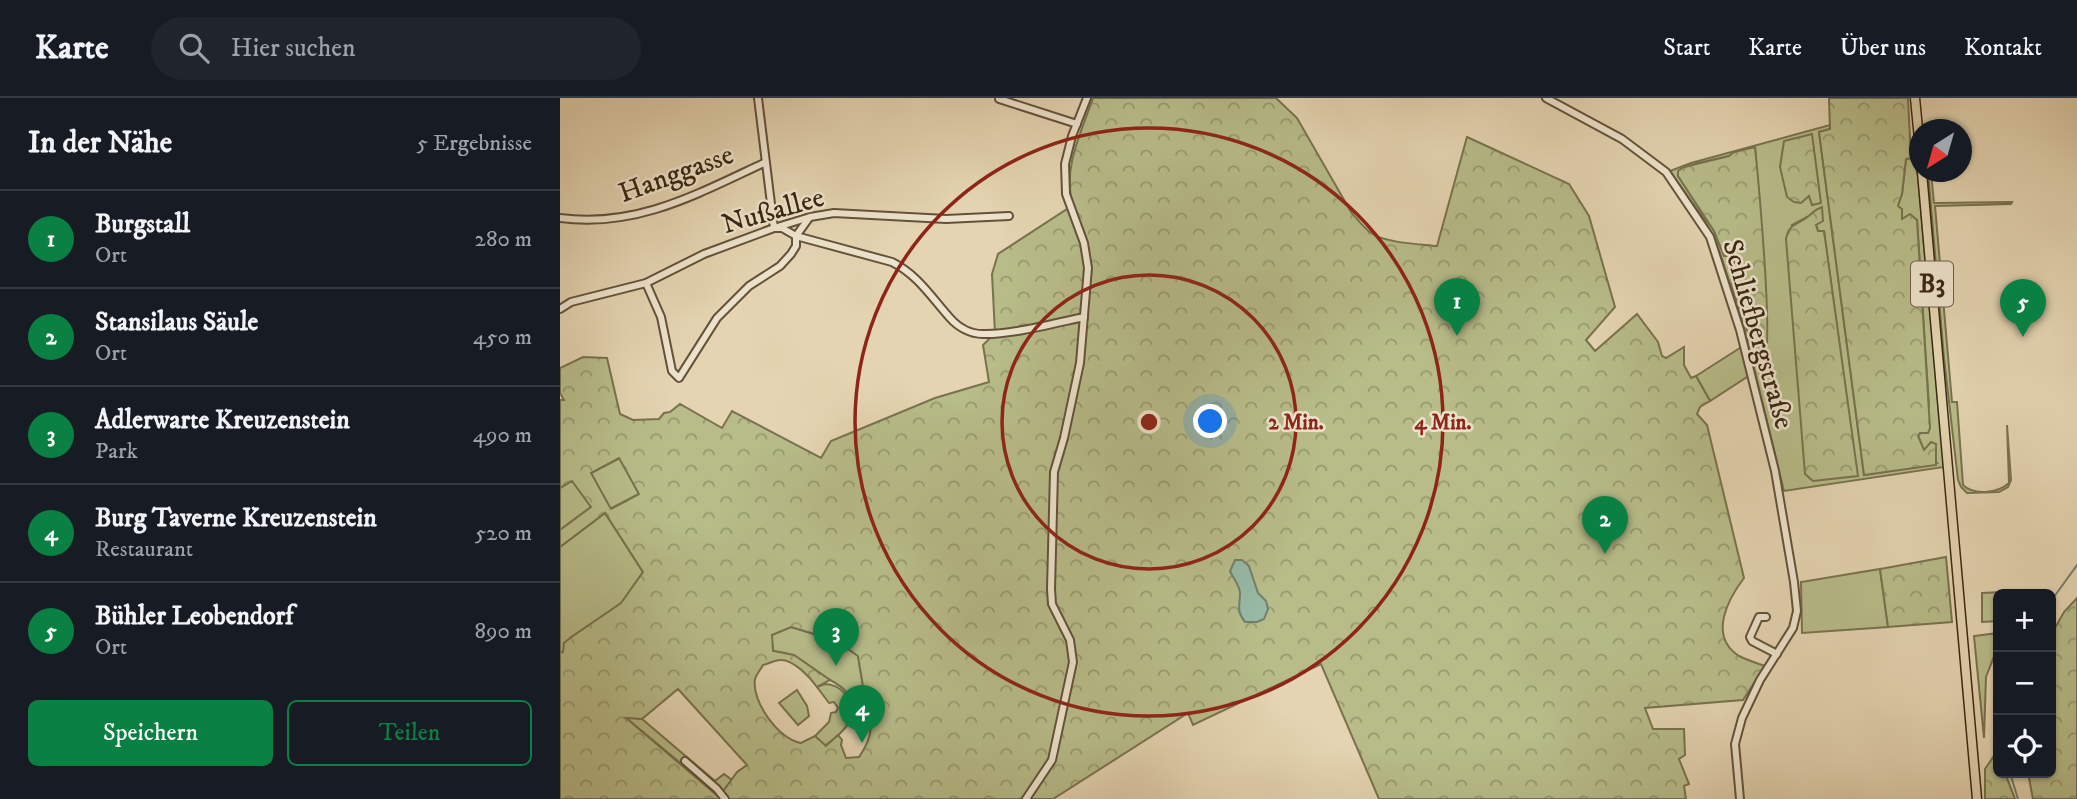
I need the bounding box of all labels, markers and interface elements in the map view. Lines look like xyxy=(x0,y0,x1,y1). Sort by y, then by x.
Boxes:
search box xyxy=(151,17,641,80)
text: Karte xyxy=(35,28,109,69)
icon: search xyxy=(175,29,213,67)
text: Hier suchen xyxy=(231,32,356,65)
text: Start xyxy=(1663,33,1710,63)
text: Karte xyxy=(1748,33,1802,63)
text: Über uns xyxy=(1840,33,1926,63)
text: Kontakt xyxy=(1964,33,2042,63)
north arrow xyxy=(1909,119,1972,182)
text: In der Nähe xyxy=(28,125,172,162)
text: 5 Ergebnisse xyxy=(417,129,532,158)
street label: Hanggasse xyxy=(614,137,738,211)
street label: Nußallee xyxy=(718,180,828,242)
text: Burgstall xyxy=(95,208,190,241)
text: 1 xyxy=(47,225,55,254)
text: 280 m xyxy=(475,225,532,254)
street label: Schliefbergstraße xyxy=(1714,235,1802,433)
text: Ort xyxy=(95,241,127,270)
road number: B3 xyxy=(1911,262,1953,307)
pin: 1 xyxy=(1434,278,1480,336)
pin: 5 xyxy=(2000,279,2046,337)
text: Stansilaus Säule xyxy=(95,306,258,339)
text: 2 xyxy=(45,323,57,352)
text: 450 m xyxy=(473,323,532,352)
text: Ort xyxy=(95,339,127,368)
text: Adlerwarte Kreuzenstein xyxy=(95,404,350,437)
your location xyxy=(1193,404,1227,438)
centre of rings xyxy=(1137,410,1161,434)
text: 2 Min. xyxy=(1268,410,1324,436)
text: 4 Min. xyxy=(1414,410,1472,436)
text: 3 xyxy=(47,421,55,450)
text: 490 m xyxy=(473,421,532,450)
text: Park xyxy=(95,437,138,466)
pin: 2 xyxy=(1582,496,1628,554)
text: Burg Taverne Kreuzenstein xyxy=(95,502,377,535)
text: 4 xyxy=(44,519,58,548)
text: 520 m xyxy=(475,519,532,548)
text: Restaurant xyxy=(95,535,193,564)
map controls xyxy=(1993,589,2056,778)
button: + xyxy=(1993,589,2056,652)
text: Bühler Leobendorf xyxy=(95,600,293,633)
pin: 3 xyxy=(813,608,859,666)
text: 5 xyxy=(45,617,57,646)
text: 890 m xyxy=(474,617,532,646)
text: Ort xyxy=(95,633,127,662)
button: − xyxy=(1993,652,2056,715)
pin: 4 xyxy=(839,685,885,743)
button: Speichern xyxy=(28,700,273,766)
button: Teilen xyxy=(287,700,532,766)
button: locate xyxy=(1993,715,2056,778)

